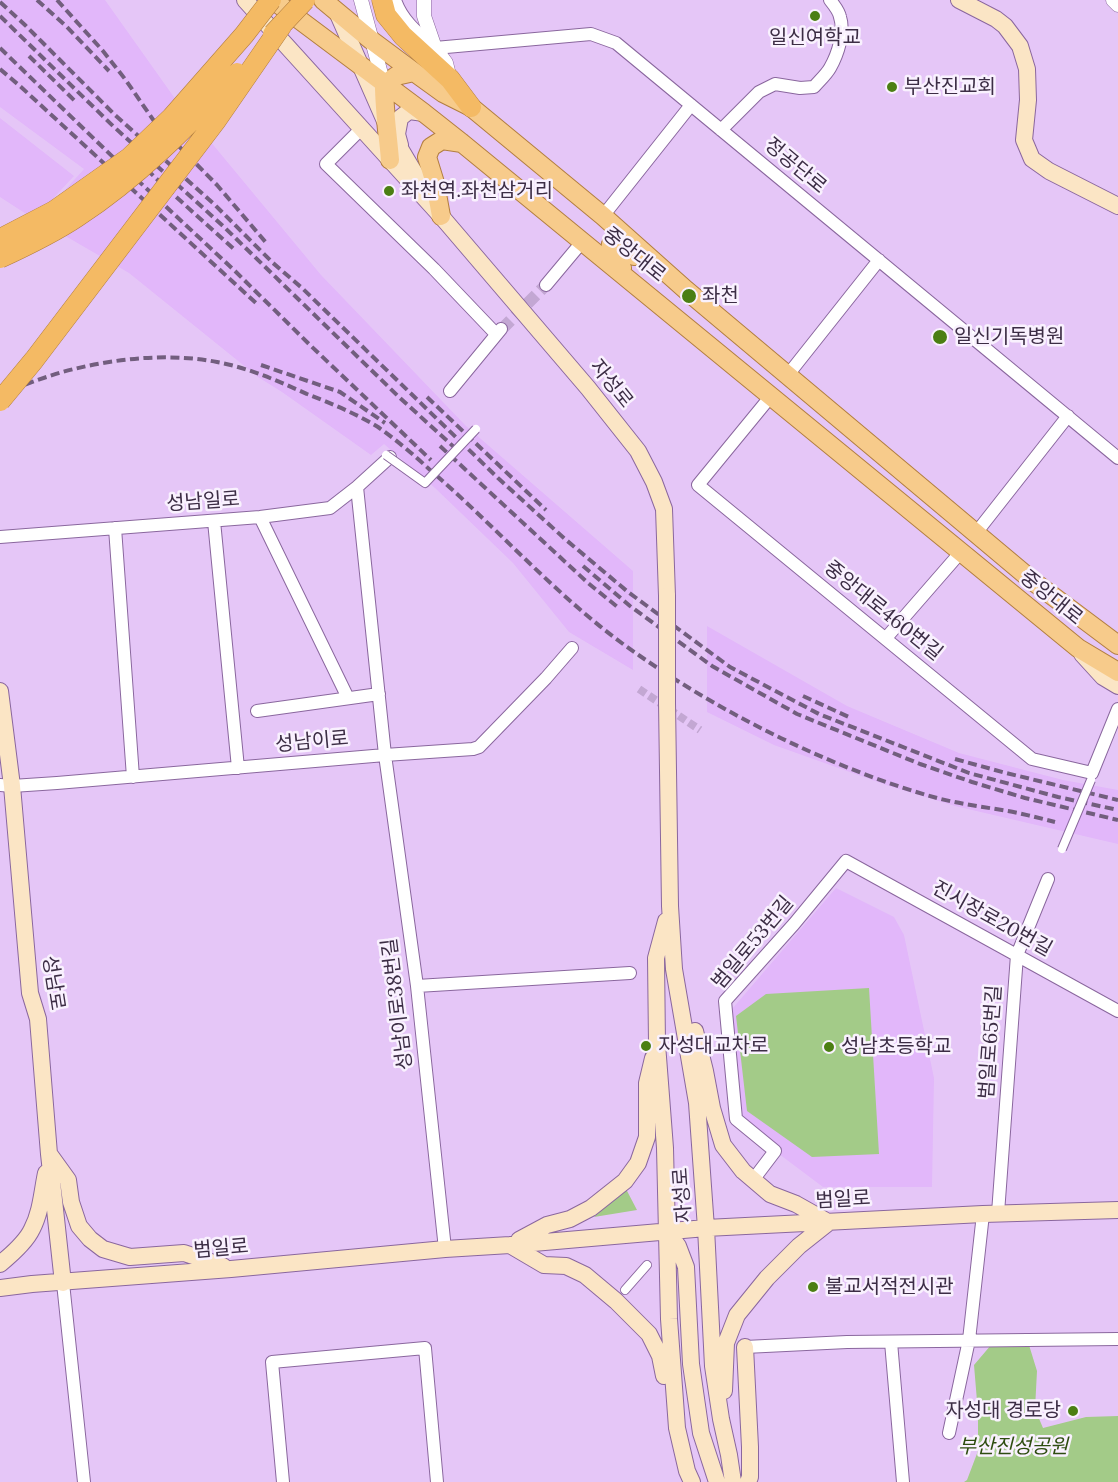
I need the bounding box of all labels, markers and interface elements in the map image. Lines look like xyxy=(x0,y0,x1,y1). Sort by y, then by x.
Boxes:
marker: 일신여학교 xyxy=(808,9,822,23)
place label: 일신여학교 xyxy=(769,26,861,50)
place label: 부산진교회 xyxy=(904,75,996,99)
marker: 부산진교회 xyxy=(885,80,899,94)
street label: 정공단로 xyxy=(759,133,831,199)
place label: 좌천역.좌천삼거리 xyxy=(401,179,553,203)
marker: 좌천역.좌천삼거리 xyxy=(382,184,396,198)
street label: 중앙대로 xyxy=(598,223,670,287)
place label: 좌천 xyxy=(702,284,739,308)
marker: 좌천 xyxy=(680,287,698,305)
place label: 일신기독병원 xyxy=(954,325,1064,349)
marker: 일신기독병원 xyxy=(931,328,949,346)
street label: 자성로 xyxy=(584,355,638,413)
street label: 성남일로 xyxy=(165,487,241,517)
street label: 중앙대로460번길 xyxy=(819,556,947,666)
street label: 중앙대로 xyxy=(1015,566,1087,630)
street label: 성남이로 xyxy=(274,727,350,757)
street label: 진시장로20번길 xyxy=(928,876,1056,962)
street label: 범일로53번길 xyxy=(707,892,799,994)
street label: 성남이로38번길 xyxy=(378,937,418,1071)
street label: 성남로 xyxy=(37,954,69,1012)
street label: 범일로65번길 xyxy=(975,984,1007,1100)
place label: 자성대교차로 xyxy=(658,1034,768,1058)
place label: 성남초등학교 xyxy=(841,1035,951,1059)
marker: 자성대교차로 xyxy=(639,1039,653,1053)
marker: 성남초등학교 xyxy=(822,1040,836,1054)
street label: 자성로 xyxy=(669,1167,697,1223)
street label: 범일로 xyxy=(815,1187,871,1213)
street label: 범일로 xyxy=(192,1235,250,1263)
place label: 불교서적전시관 xyxy=(825,1275,954,1299)
marker: 불교서적전시관 xyxy=(806,1280,820,1294)
place label: 자성대 경로당 xyxy=(945,1399,1061,1423)
marker: 자성대 경로당 xyxy=(1066,1404,1080,1418)
park label: 부산진성공원 xyxy=(958,1435,1068,1459)

